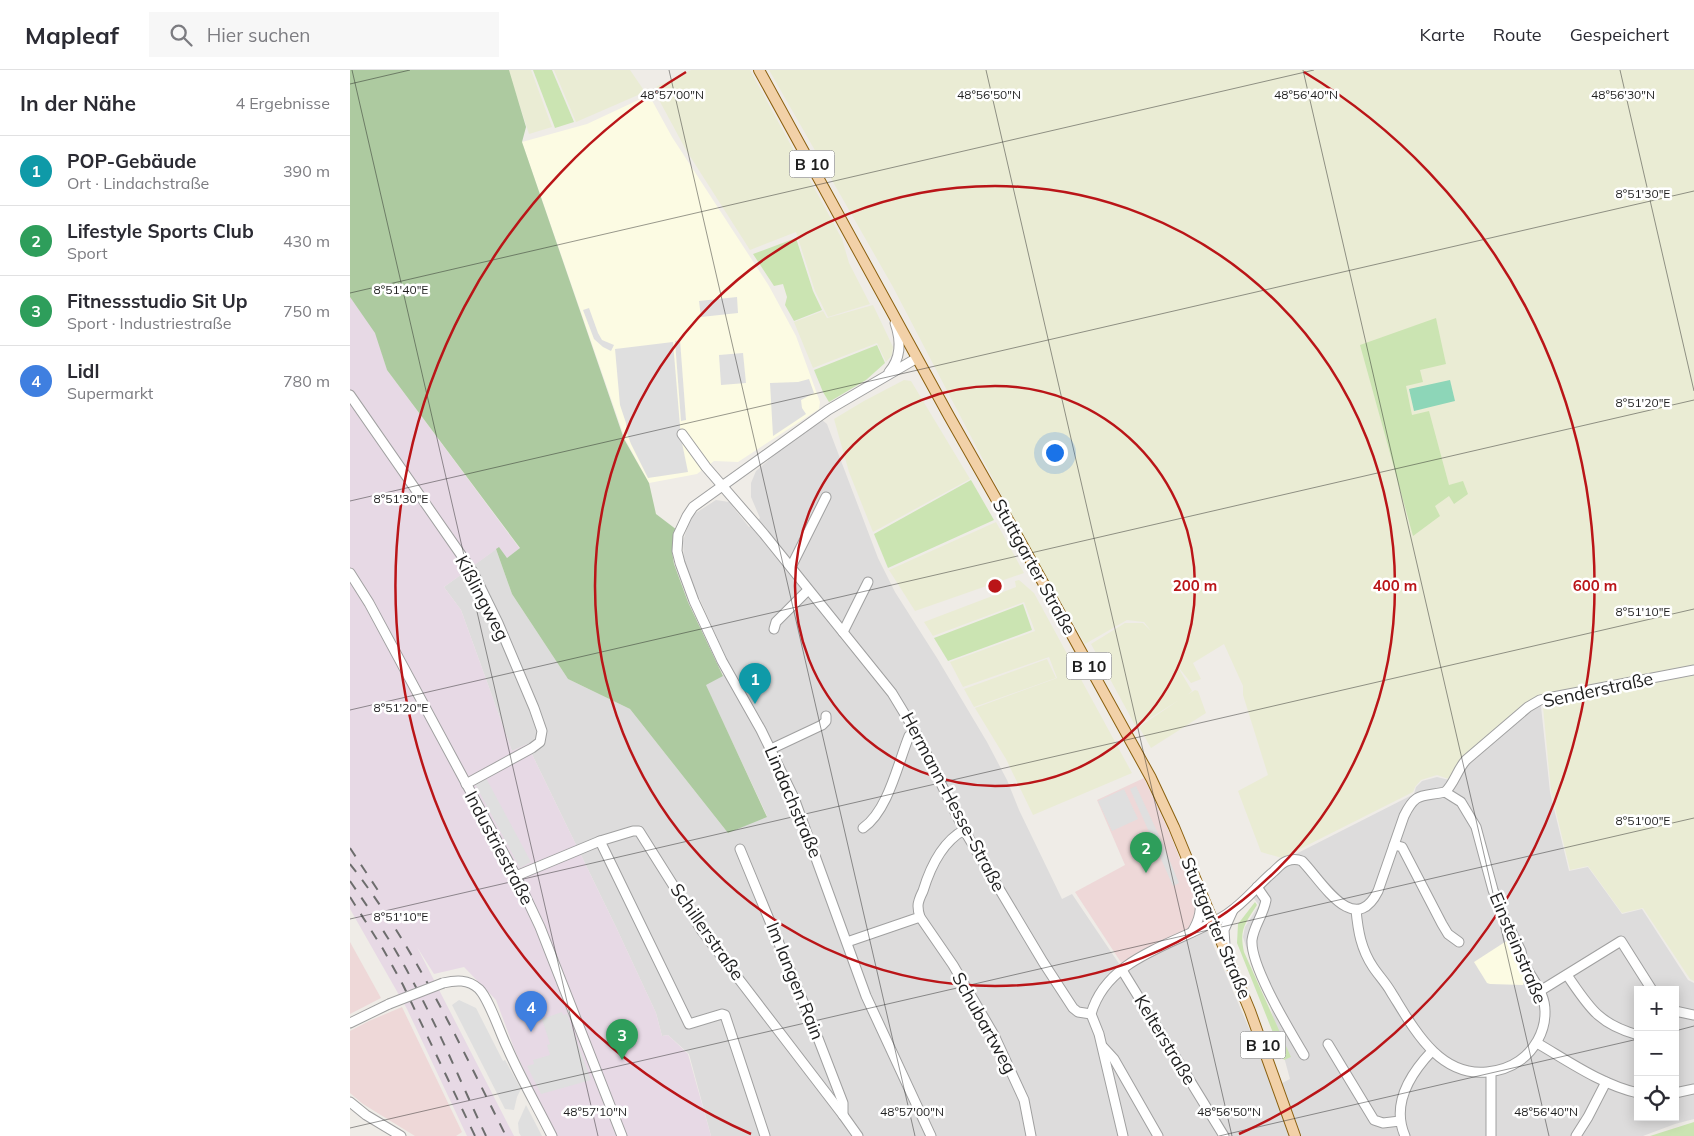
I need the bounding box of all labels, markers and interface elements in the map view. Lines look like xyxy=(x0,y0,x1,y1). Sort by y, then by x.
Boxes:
search box xyxy=(149,12,499,57)
text: Mapleaf xyxy=(25,20,119,50)
icon: search xyxy=(167,21,195,49)
text: Hier suchen xyxy=(207,23,310,47)
text: Karte xyxy=(1420,23,1465,46)
text: Route xyxy=(1493,23,1542,46)
text: Gespeichert xyxy=(1570,23,1669,46)
text: 48°57'00"N xyxy=(640,87,704,102)
text: 48°56'50"N xyxy=(957,87,1021,102)
text: 48°56'40"N xyxy=(1274,87,1338,102)
text: 48°56'30"N xyxy=(1591,87,1655,102)
text: In der Nähe xyxy=(20,90,136,116)
text: 4 Ergebnisse xyxy=(235,93,330,113)
text: POP-Gebäude xyxy=(67,149,197,173)
road number: B 10 xyxy=(790,150,834,178)
text: 1 xyxy=(31,161,41,181)
text: 390 m xyxy=(283,161,330,181)
text: Ort · Lindachstraße xyxy=(67,173,209,193)
text: 8°51'30"E xyxy=(1616,186,1670,201)
text: Lifestyle Sports Club xyxy=(67,219,254,243)
text: 2 xyxy=(31,231,41,251)
text: 430 m xyxy=(283,231,330,251)
text: Sport xyxy=(67,243,108,263)
text: 8°51'40"E xyxy=(374,282,428,297)
text: Fitnessstudio Sit Up xyxy=(67,289,248,313)
text: 3 xyxy=(31,301,41,321)
text: 750 m xyxy=(283,301,330,321)
text: Sport · Industriestraße xyxy=(67,313,231,333)
text: Lidl xyxy=(67,359,99,383)
text: 4 xyxy=(31,371,41,391)
text: 780 m xyxy=(283,371,330,391)
text: Supermarkt xyxy=(67,383,153,403)
text: 8°51'20"E xyxy=(1616,395,1670,410)
your location xyxy=(1042,440,1068,466)
text: 8°51'30"E xyxy=(374,491,428,506)
street label: Stuttgarter Straße xyxy=(988,495,1081,639)
street label: Kißlingweg xyxy=(450,551,514,644)
text: 200 m xyxy=(1173,576,1217,595)
text: 400 m xyxy=(1373,576,1417,595)
text: 600 m xyxy=(1573,576,1617,595)
centre of rings xyxy=(986,577,1004,595)
text: 8°51'10"E xyxy=(1616,604,1670,619)
road number: B 10 xyxy=(1066,652,1112,680)
pin: 1 xyxy=(739,663,771,704)
street label: Senderstraße xyxy=(1541,667,1655,712)
text: 8°51'20"E xyxy=(374,700,428,715)
street label: Hermann-Hesse-Straße xyxy=(896,708,1011,896)
street label: Lindachstraße xyxy=(760,742,827,861)
street label: Industriestraße xyxy=(460,787,539,909)
text: 8°51'00"E xyxy=(1616,813,1670,828)
pin: 2 xyxy=(1130,832,1162,873)
street label: Stuttgarter Straße xyxy=(1176,853,1257,1002)
street label: Schillerstraße xyxy=(665,879,749,985)
street label: Einsteinstraße xyxy=(1485,889,1552,1007)
text: 8°51'10"E xyxy=(374,909,428,924)
street label: Im langen Rain xyxy=(761,919,829,1043)
street label: Schubartweg xyxy=(947,968,1022,1077)
map controls xyxy=(1634,986,1679,1121)
button: + xyxy=(1634,986,1679,1031)
street label: Kelterstraße xyxy=(1129,990,1201,1089)
pin: 4 xyxy=(515,991,547,1032)
pin: 3 xyxy=(606,1019,638,1060)
button: − xyxy=(1634,1031,1679,1076)
road number: B 10 xyxy=(1240,1032,1286,1058)
button: locate xyxy=(1634,1076,1679,1121)
text: 48°57'10"N xyxy=(563,1104,627,1119)
text: 48°57'00"N xyxy=(880,1104,944,1119)
text: 48°56'50"N xyxy=(1197,1104,1261,1119)
text: 48°56'40"N xyxy=(1514,1104,1578,1119)

